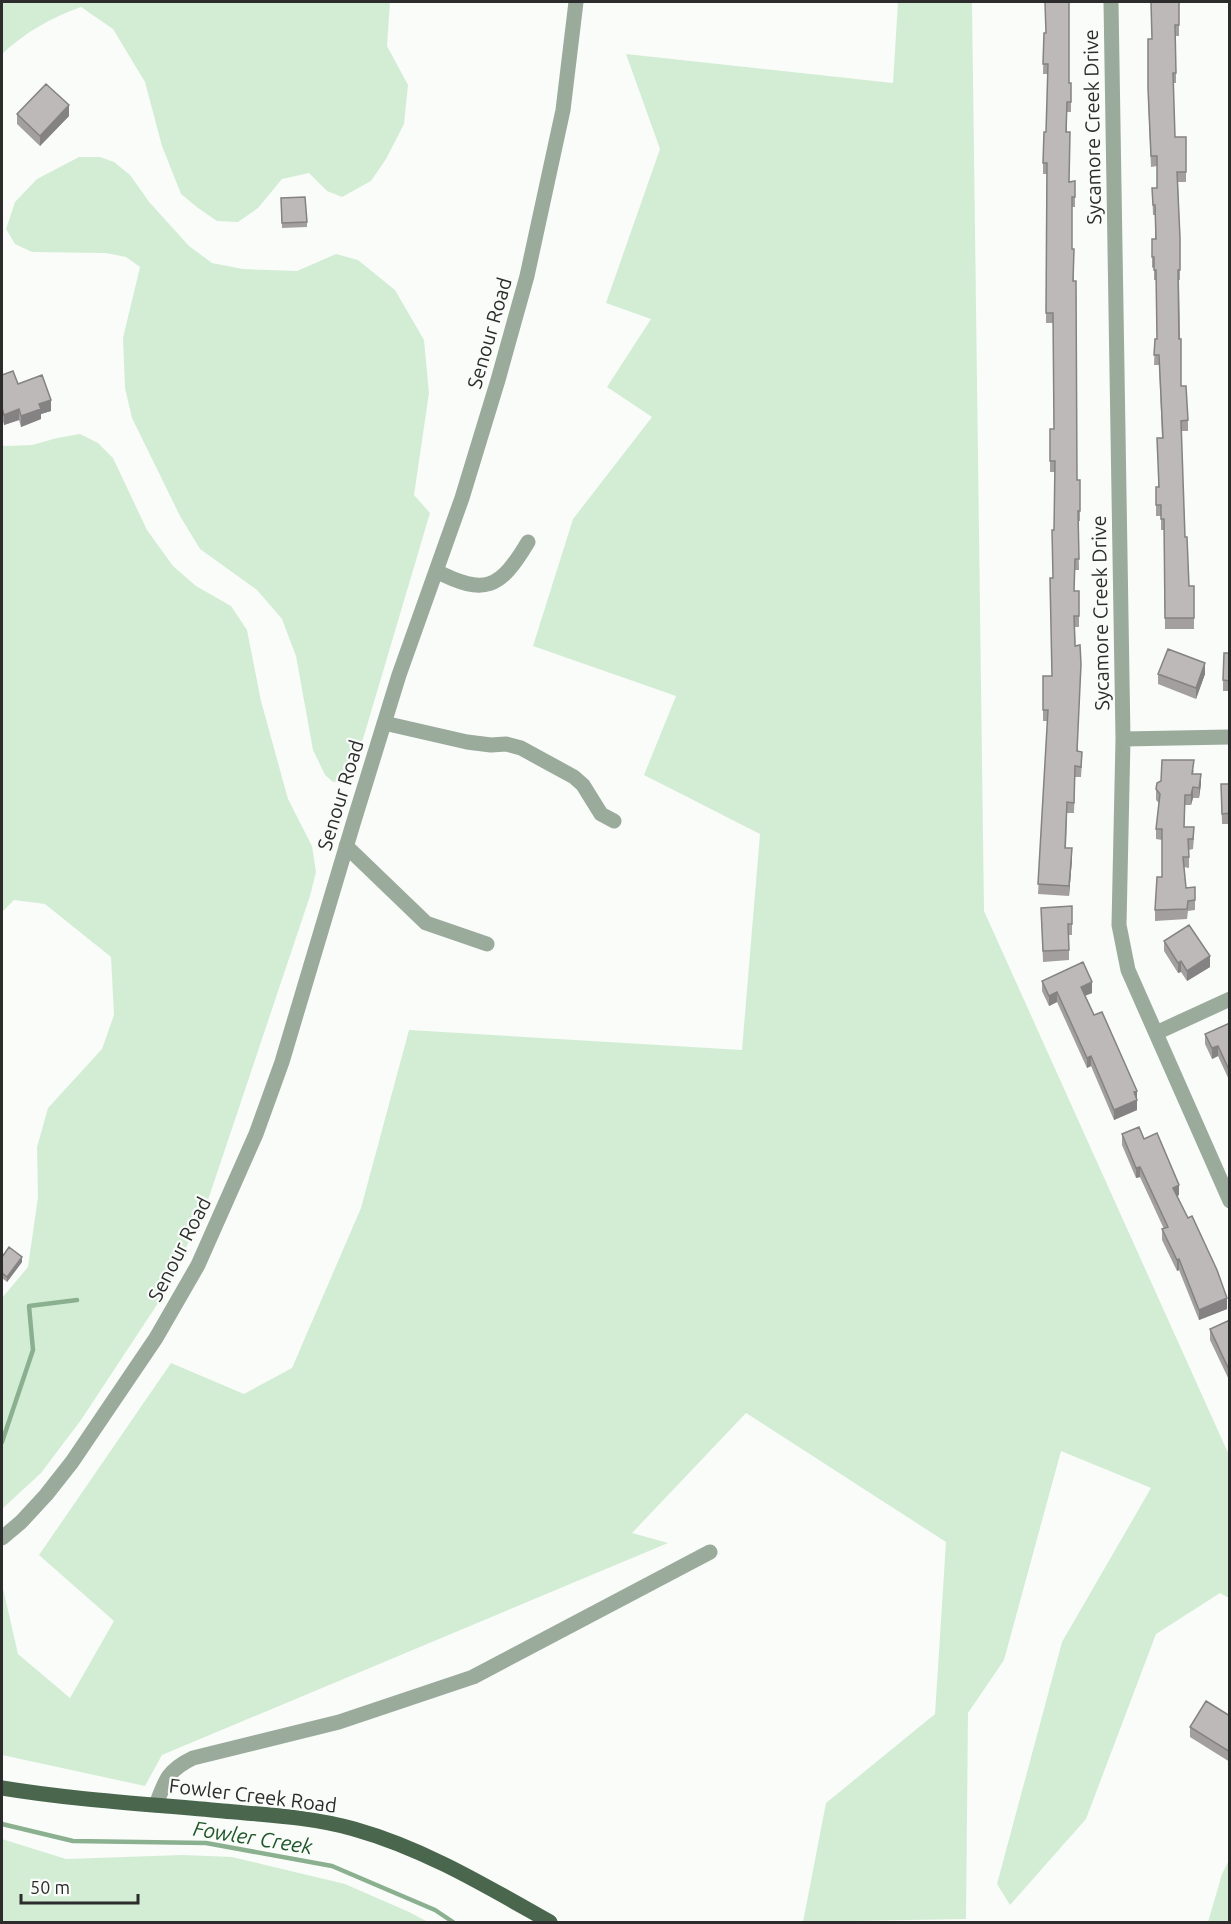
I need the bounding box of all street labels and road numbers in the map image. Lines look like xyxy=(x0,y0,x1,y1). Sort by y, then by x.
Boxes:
street label: Sycamore Creek Drive xyxy=(1079,29,1105,225)
street label: Senour Road xyxy=(462,275,516,391)
street label: Sycamore Creek Drive xyxy=(1087,515,1113,711)
street label: Senour Road xyxy=(312,737,368,853)
street label: Senour Road xyxy=(143,1193,215,1305)
street label: Fowler Creek Road xyxy=(168,1773,338,1817)

